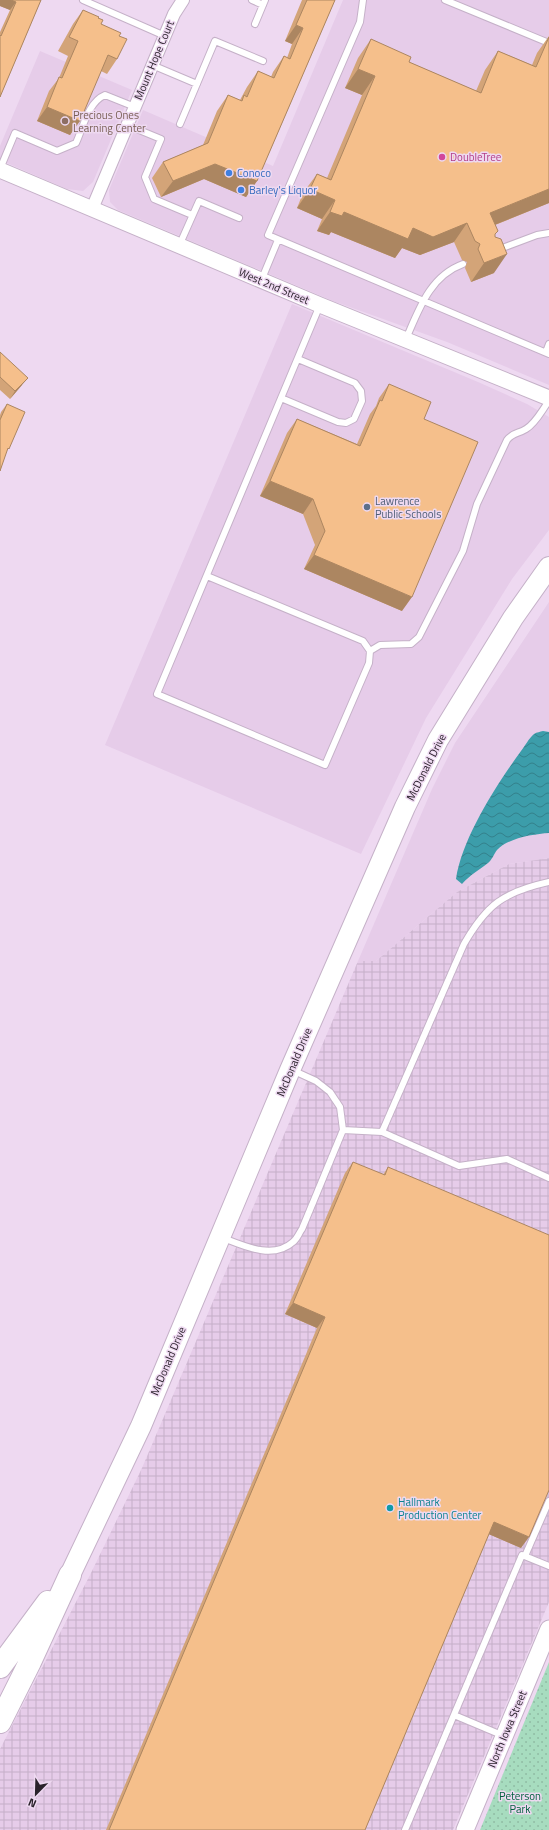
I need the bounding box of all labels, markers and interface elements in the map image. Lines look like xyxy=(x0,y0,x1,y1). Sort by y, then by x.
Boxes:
street label: Mount Hope Court xyxy=(130,18,178,102)
place label: Precious Ones Learning Center xyxy=(73,107,146,136)
marker: Precious Ones Learning Center xyxy=(60,116,70,126)
place label: DoubleTree xyxy=(450,149,502,165)
marker: DoubleTree xyxy=(437,152,447,162)
place label: Conoco xyxy=(237,165,271,181)
marker: Conoco xyxy=(224,168,234,178)
place label: Barley's Liquor xyxy=(249,182,317,198)
marker: Barley's Liquor xyxy=(236,185,246,195)
street label: West 2nd Street xyxy=(236,264,312,308)
place label: Lawrence Public Schools xyxy=(375,493,441,522)
marker: Lawrence Public Schools xyxy=(362,502,372,512)
street label: McDonald Drive xyxy=(402,730,450,803)
street label: McDonald Drive xyxy=(272,1025,316,1099)
street label: McDonald Drive xyxy=(146,1324,190,1398)
place label: Hallmark Production Center xyxy=(398,1494,482,1523)
marker: Hallmark Production Center xyxy=(385,1503,395,1513)
street label: North Iowa Street xyxy=(484,1688,530,1770)
north arrow xyxy=(16,1774,56,1814)
park label: Peterson Park xyxy=(499,1788,541,1817)
text: N xyxy=(25,1794,39,1812)

